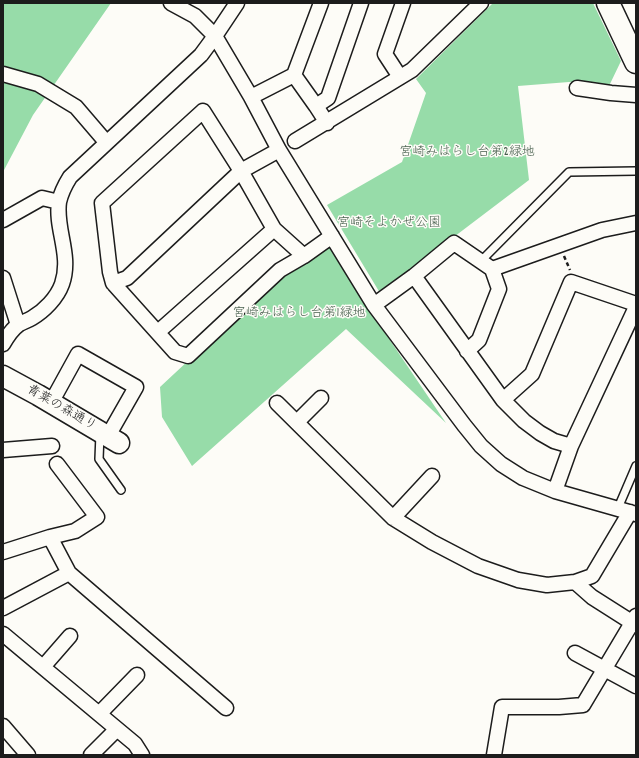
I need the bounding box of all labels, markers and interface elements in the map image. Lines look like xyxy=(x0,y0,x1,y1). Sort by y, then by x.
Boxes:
park label: 宮崎みはらし台第2緑地 xyxy=(399,145,535,161)
park label: 宮崎そよかぜ公園 xyxy=(337,216,441,232)
park label: 宮崎みはらし台第1緑地 xyxy=(233,306,365,322)
street label: 青葉の森通り xyxy=(23,383,99,435)

